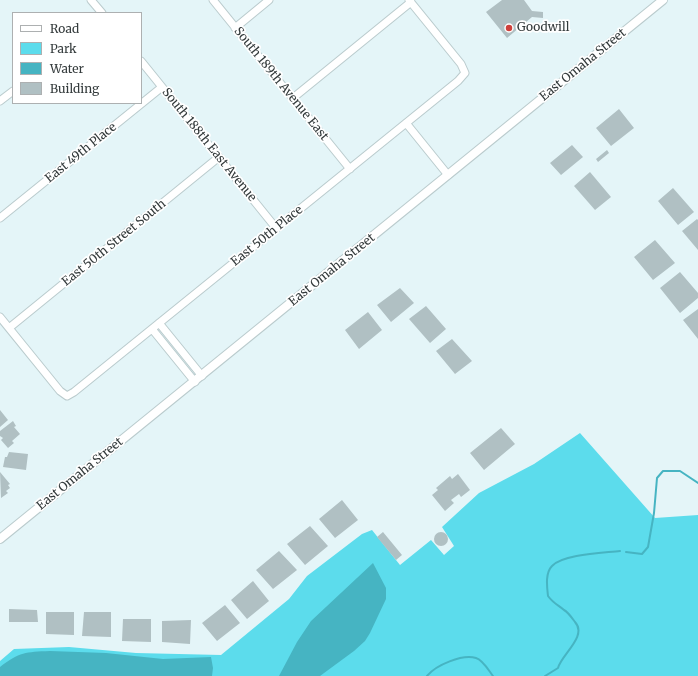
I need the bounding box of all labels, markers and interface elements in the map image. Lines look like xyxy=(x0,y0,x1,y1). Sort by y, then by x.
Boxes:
legend xyxy=(12,12,142,104)
text: Road xyxy=(50,21,79,36)
place label: Goodwill xyxy=(517,21,569,35)
marker: Goodwill xyxy=(504,23,514,33)
street label: South 189th Avenue East xyxy=(231,24,331,144)
street label: East Omaha Street xyxy=(537,26,629,104)
text: Park xyxy=(50,41,77,56)
text: Water xyxy=(50,61,84,76)
text: Building xyxy=(50,81,99,96)
street label: South 188th East Avenue xyxy=(159,85,259,205)
street label: East 49th Place xyxy=(43,120,119,186)
street label: East 50th Street South xyxy=(59,197,169,289)
street label: East 50th Place xyxy=(228,203,306,269)
street label: East Omaha Street xyxy=(286,231,378,309)
street label: East Omaha Street xyxy=(34,435,126,513)

